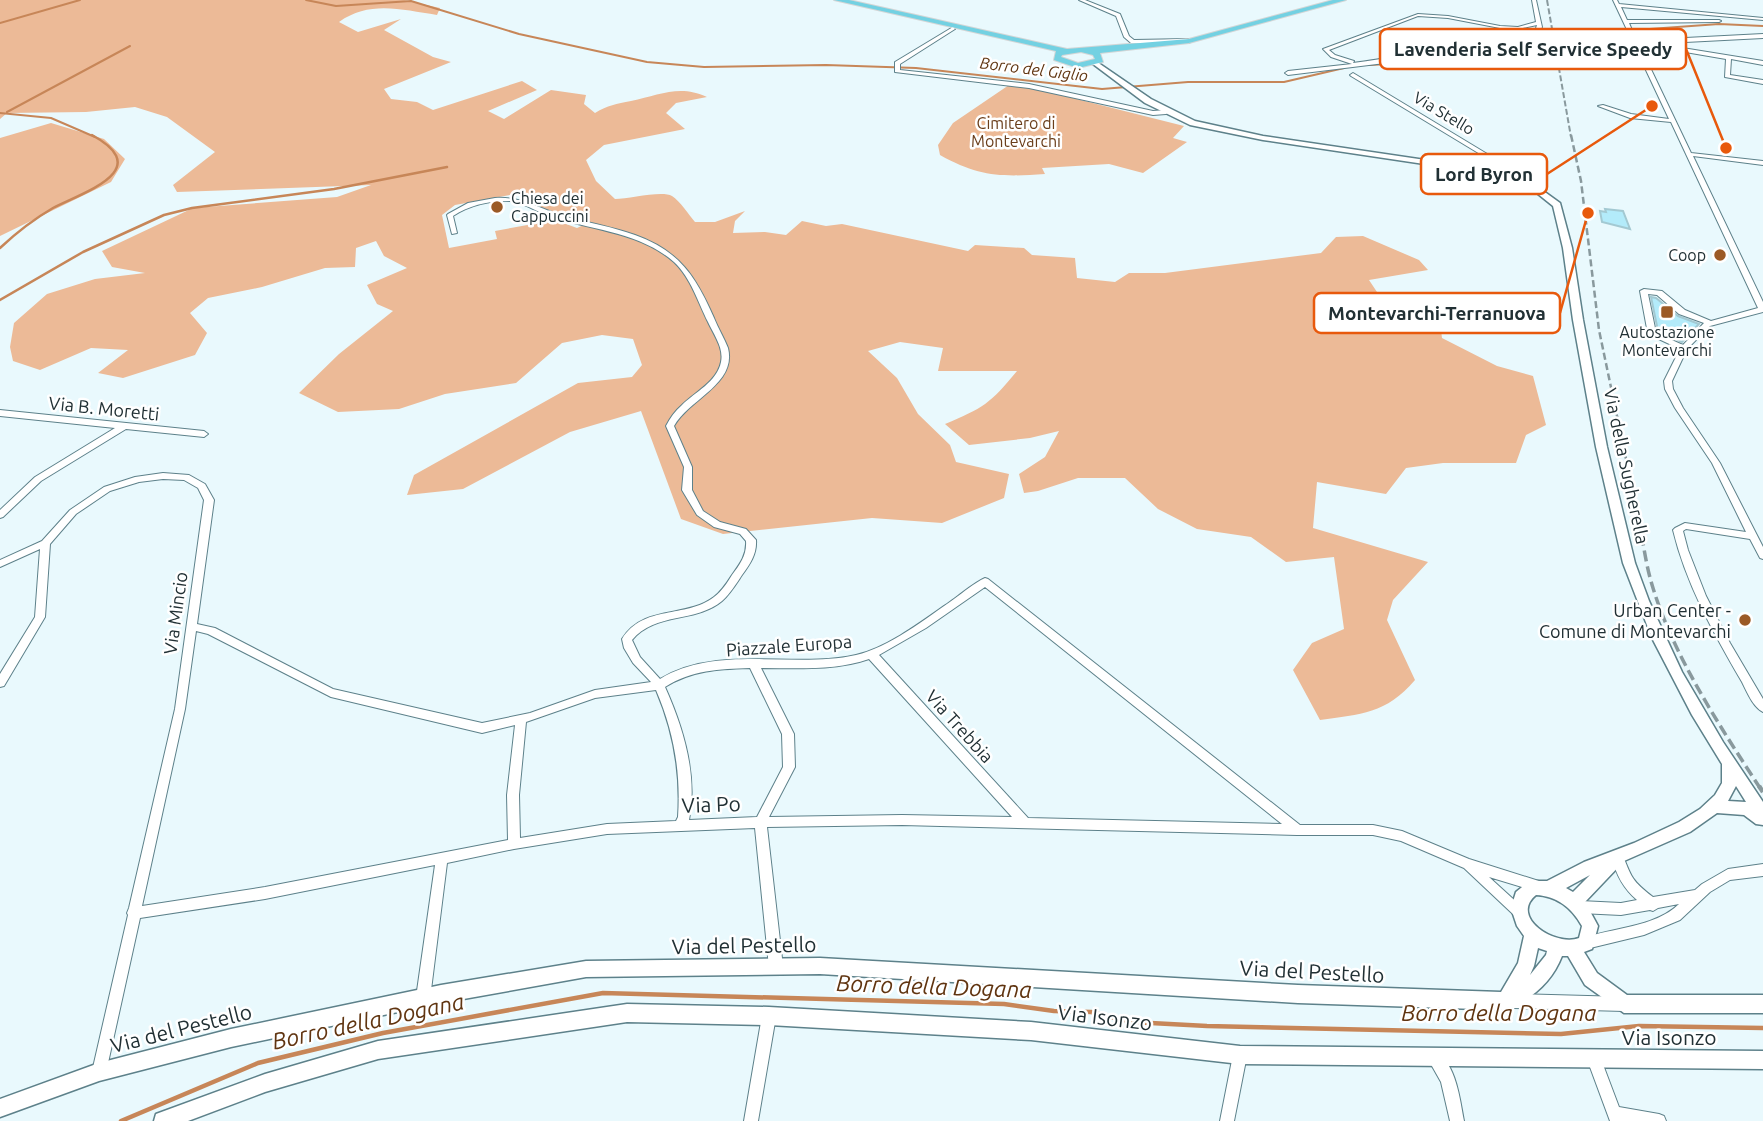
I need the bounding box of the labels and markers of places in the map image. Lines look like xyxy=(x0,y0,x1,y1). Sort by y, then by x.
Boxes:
callout: Lavenderia Self Service Speedy xyxy=(1380,29,1686,69)
callout: Lord Byron xyxy=(1421,154,1547,194)
place label: Chiesa dei Cappuccini xyxy=(511,189,589,225)
marker: Chiesa dei Cappuccini xyxy=(489,199,505,215)
place label: Coop xyxy=(1668,246,1706,264)
marker: Coop xyxy=(1712,247,1728,263)
callout: Montevarchi-Terranuova xyxy=(1314,293,1560,333)
marker: Autostazione Montevarchi xyxy=(1659,304,1675,320)
place label: Autostazione Montevarchi xyxy=(1619,323,1715,359)
place label: Urban Center - Comune di Montevarchi xyxy=(1539,600,1731,641)
marker: Urban Center - Comune di Montevarchi xyxy=(1737,612,1753,628)

